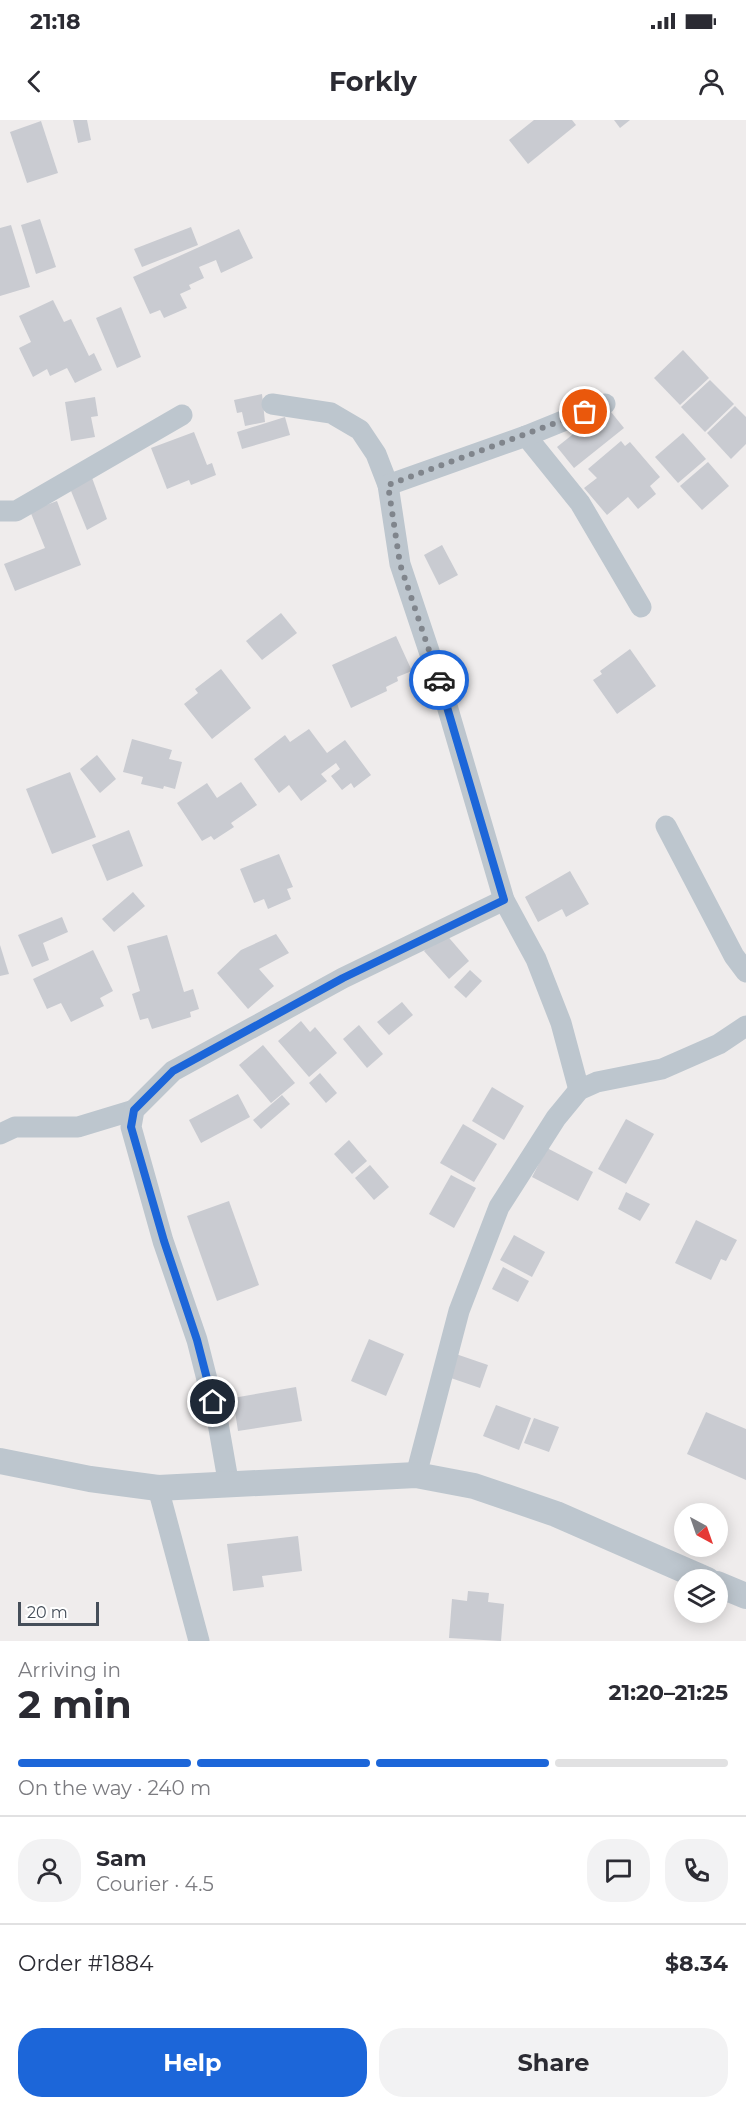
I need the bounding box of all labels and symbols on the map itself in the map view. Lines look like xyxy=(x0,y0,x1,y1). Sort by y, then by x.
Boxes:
pin xyxy=(559,386,610,437)
courier xyxy=(409,650,469,710)
pin xyxy=(187,1376,238,1427)
north arrow xyxy=(674,1503,728,1557)
scale bar xyxy=(18,1599,99,1626)

